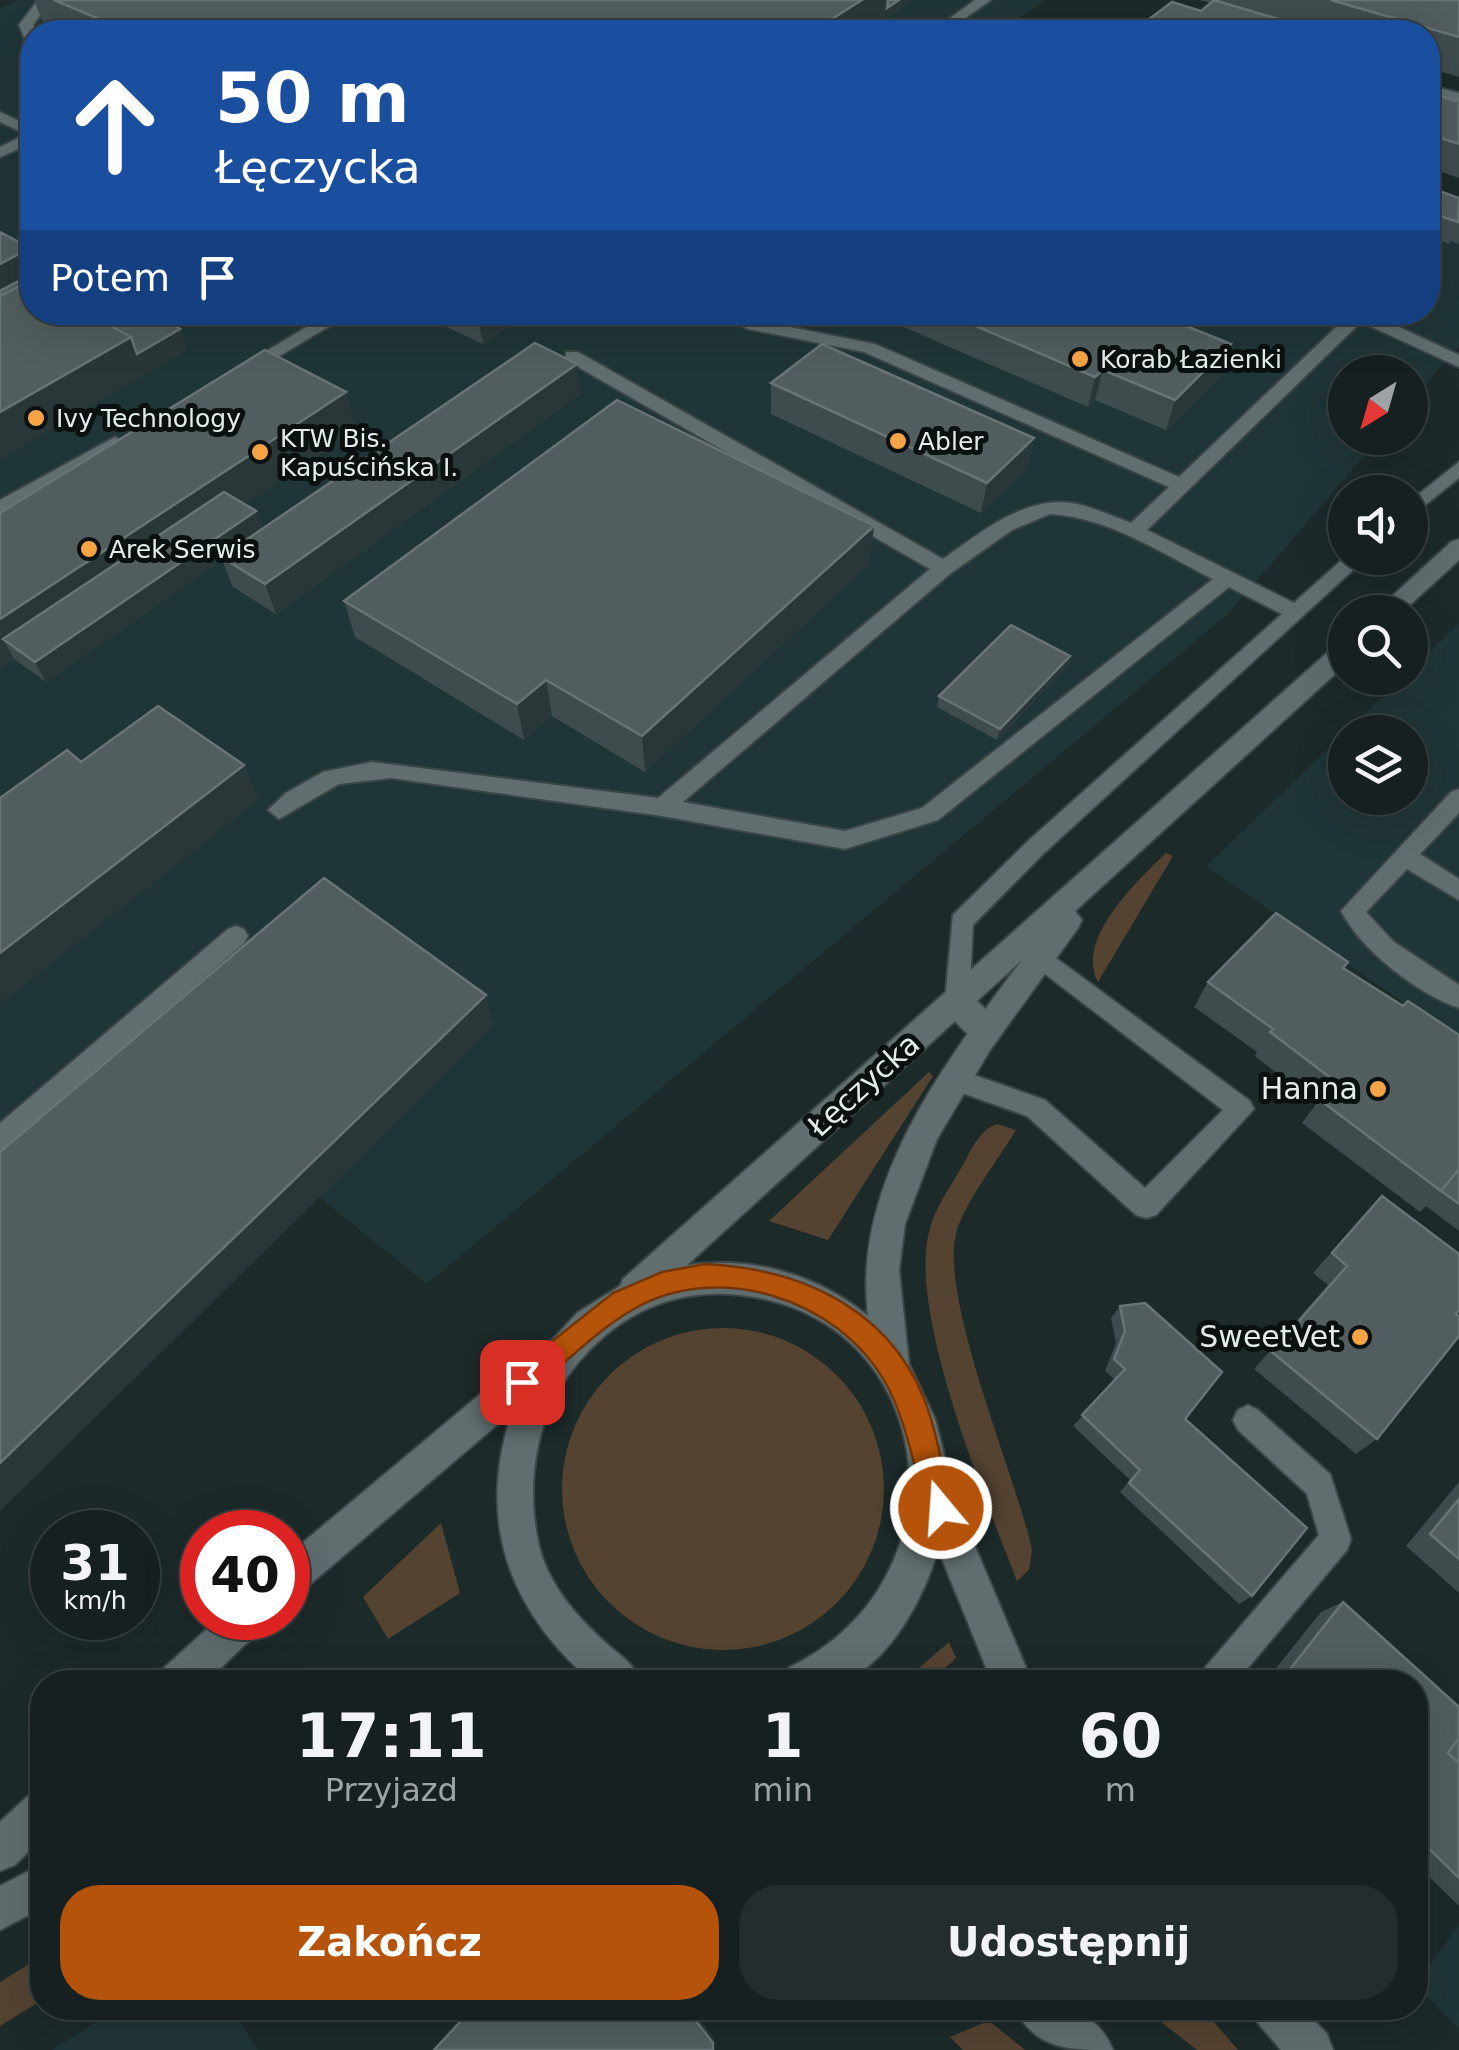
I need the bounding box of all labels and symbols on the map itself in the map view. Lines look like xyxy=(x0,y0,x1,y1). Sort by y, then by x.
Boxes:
place label: Korab Łazienki xyxy=(1100,345,1282,374)
marker: Korab Łazienki xyxy=(1069,348,1091,370)
north arrow xyxy=(1328,355,1428,455)
place label: Ivy Technology xyxy=(56,404,241,433)
marker: Ivy Technology xyxy=(25,407,47,429)
place label: KTW Bis. Kapuścińska I. xyxy=(280,424,458,482)
place label: Abler xyxy=(918,427,984,456)
marker: Abler xyxy=(887,430,909,452)
marker: KTW Bis. Kapuścińska I. xyxy=(249,441,271,463)
place label: Arek Serwis xyxy=(109,535,256,564)
marker: Arek Serwis xyxy=(78,538,100,560)
street label: Łęczycka xyxy=(800,1026,926,1144)
place label: Hanna xyxy=(1261,1071,1358,1106)
marker: Hanna xyxy=(1367,1078,1389,1100)
place label: SweetVet xyxy=(1199,1319,1340,1354)
marker: SweetVet xyxy=(1349,1326,1371,1348)
pin xyxy=(480,1340,565,1425)
position arrow xyxy=(889,1456,993,1560)
speed limit sign: 40 xyxy=(180,1510,310,1640)

